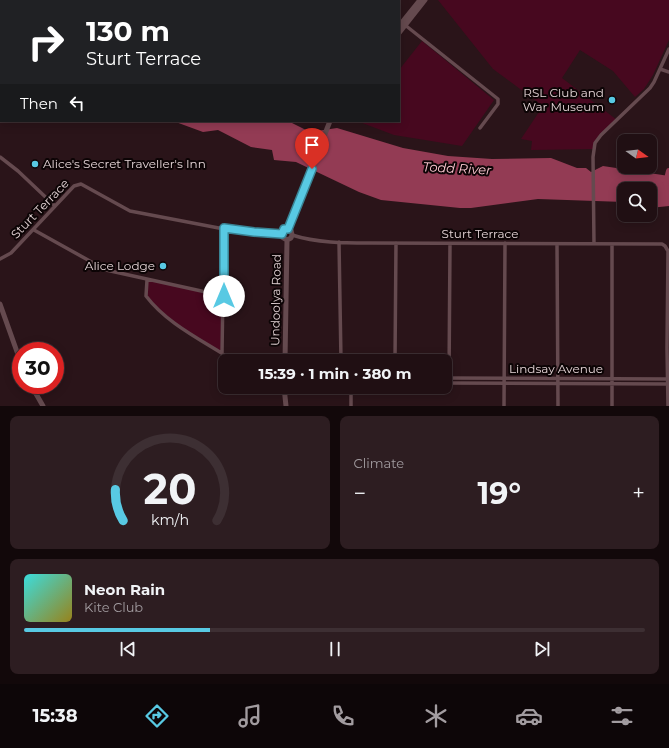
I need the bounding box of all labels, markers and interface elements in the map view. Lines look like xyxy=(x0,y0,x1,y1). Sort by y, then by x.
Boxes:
text: 130 m xyxy=(86,14,170,48)
icon: right xyxy=(20,16,72,68)
text: Sturt Terrace xyxy=(86,48,201,70)
place label: RSL Club and War Museum xyxy=(523,85,604,114)
icon: left xyxy=(66,92,88,114)
text: Then xyxy=(20,94,58,113)
marker: RSL Club and War Museum xyxy=(607,95,617,105)
pin xyxy=(295,128,329,169)
icon: arrive xyxy=(301,134,323,156)
north arrow xyxy=(617,134,657,174)
map controls xyxy=(617,134,657,222)
place label: Alice's Secret Traveller's Inn xyxy=(43,156,206,171)
water label: Todd River xyxy=(422,158,493,178)
marker: Alice's Secret Traveller's Inn xyxy=(30,159,40,169)
street label: Sturt Terrace xyxy=(8,176,72,241)
button: search xyxy=(617,182,657,222)
street label: Sturt Terrace xyxy=(442,226,518,241)
street label: Undoolya Road xyxy=(267,254,284,346)
place label: Alice Lodge xyxy=(85,258,155,273)
marker: Alice Lodge xyxy=(158,261,168,271)
position arrow xyxy=(203,275,245,317)
speed limit sign: 30 xyxy=(12,342,64,394)
street label: Lindsay Avenue xyxy=(509,361,603,376)
text: 15:39 · 1 min · 380 m xyxy=(259,364,411,383)
text: Climate xyxy=(354,455,404,471)
text: 20 xyxy=(143,463,196,513)
text: 19° xyxy=(478,475,521,512)
text: − xyxy=(354,480,366,507)
text: + xyxy=(632,480,645,507)
text: km/h xyxy=(151,510,189,528)
text: Neon Rain xyxy=(84,580,165,599)
text: Kite Club xyxy=(84,599,143,615)
icon: previous xyxy=(117,638,139,660)
icon: pause xyxy=(324,638,346,660)
icon: next xyxy=(531,638,553,660)
icon: directions xyxy=(143,702,171,730)
icon: music xyxy=(236,702,264,730)
icon: phone xyxy=(329,702,357,730)
icon: climate xyxy=(422,702,450,730)
icon: car xyxy=(515,702,543,730)
icon: filters xyxy=(608,702,636,730)
text: 15:38 xyxy=(33,705,78,727)

